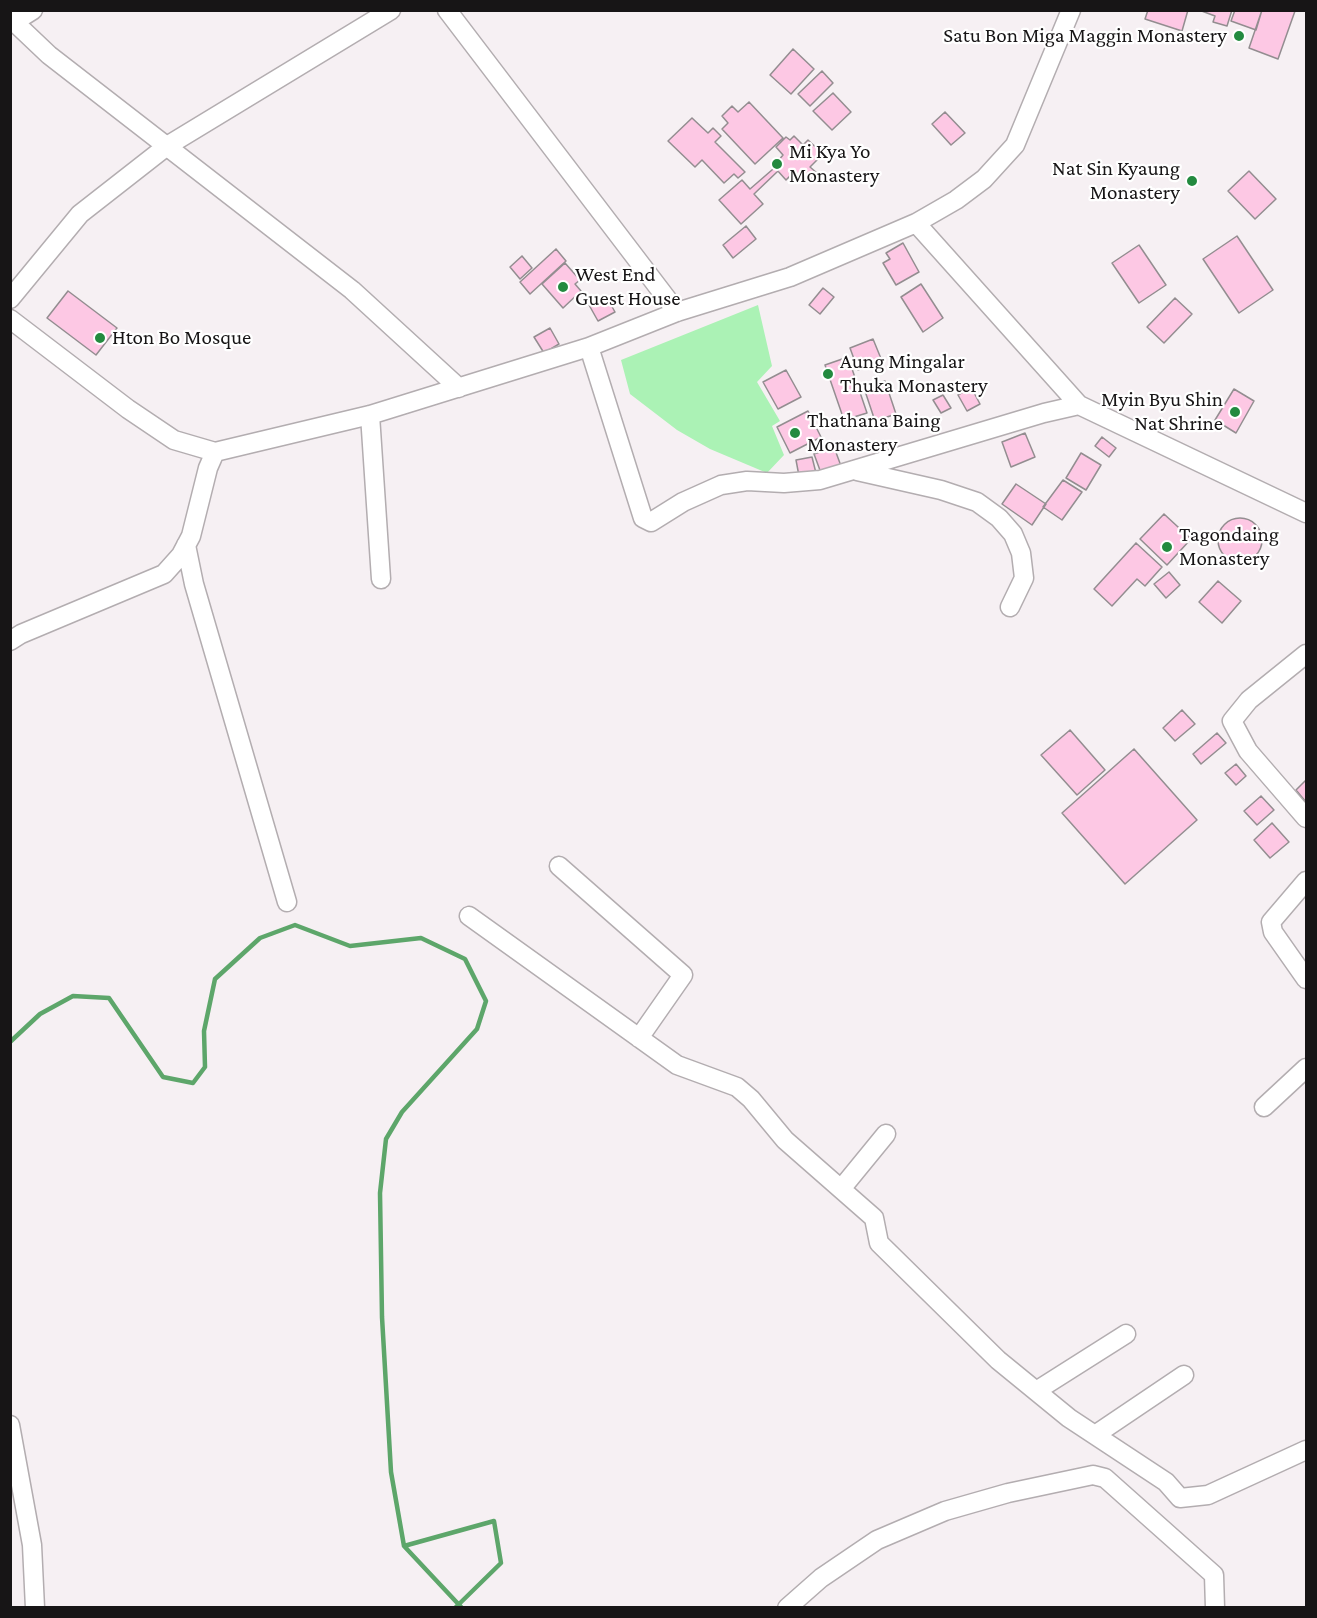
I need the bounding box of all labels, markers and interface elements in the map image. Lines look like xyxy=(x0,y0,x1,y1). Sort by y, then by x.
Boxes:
place label: Satu Bon Miga Maggin Monastery xyxy=(943,23,1227,49)
marker: Satu Bon Miga Maggin Monastery xyxy=(1232,29,1246,43)
place label: Mi Kya Yo Monastery xyxy=(789,139,879,189)
place label: Nat Sin Kyaung Monastery xyxy=(1052,156,1180,206)
marker: Mi Kya Yo Monastery xyxy=(770,157,784,171)
marker: Nat Sin Kyaung Monastery xyxy=(1185,174,1199,188)
place label: West End Guest House xyxy=(575,262,681,312)
marker: West End Guest House xyxy=(556,280,570,294)
place label: Hton Bo Mosque xyxy=(112,325,251,351)
marker: Hton Bo Mosque xyxy=(93,331,107,345)
place label: Aung Mingalar Thuka Monastery xyxy=(840,349,988,399)
marker: Aung Mingalar Thuka Monastery xyxy=(821,367,835,381)
place label: Myin Byu Shin Nat Shrine xyxy=(1101,387,1223,437)
marker: Myin Byu Shin Nat Shrine xyxy=(1228,405,1242,419)
place label: Thathana Baing Monastery xyxy=(807,408,940,458)
marker: Thathana Baing Monastery xyxy=(788,426,802,440)
place label: Tagondaing Monastery xyxy=(1179,522,1279,572)
marker: Tagondaing Monastery xyxy=(1160,540,1174,554)

